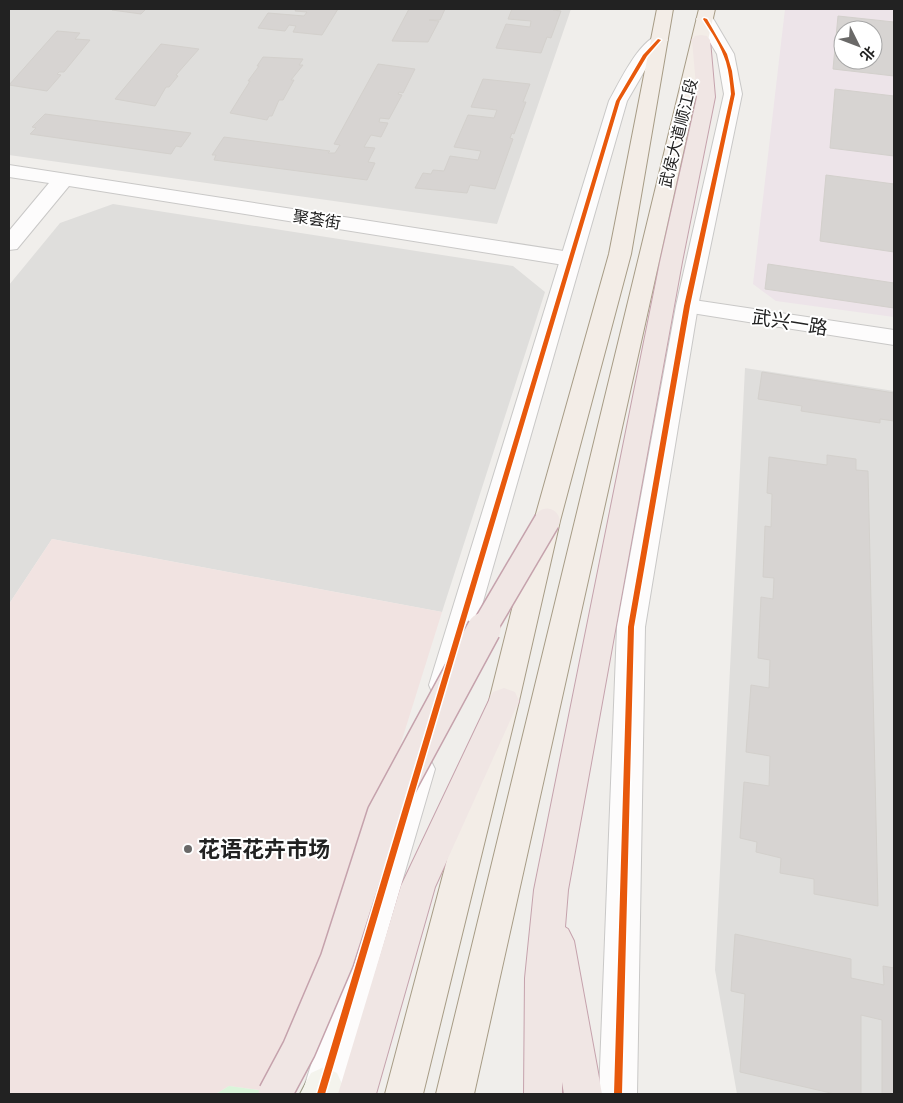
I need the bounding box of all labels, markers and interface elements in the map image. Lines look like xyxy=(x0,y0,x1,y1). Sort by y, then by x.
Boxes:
north arrow xyxy=(833,20,883,70)
text: 北 xyxy=(857,43,879,65)
street label: 武侯大道顺江段 xyxy=(655,76,700,190)
street label: 聚荟街 xyxy=(292,205,342,232)
street label: 武兴一路 xyxy=(751,304,829,339)
place label: 花语花卉市场 xyxy=(198,835,330,862)
marker: 花语花卉市场 xyxy=(182,843,194,855)

